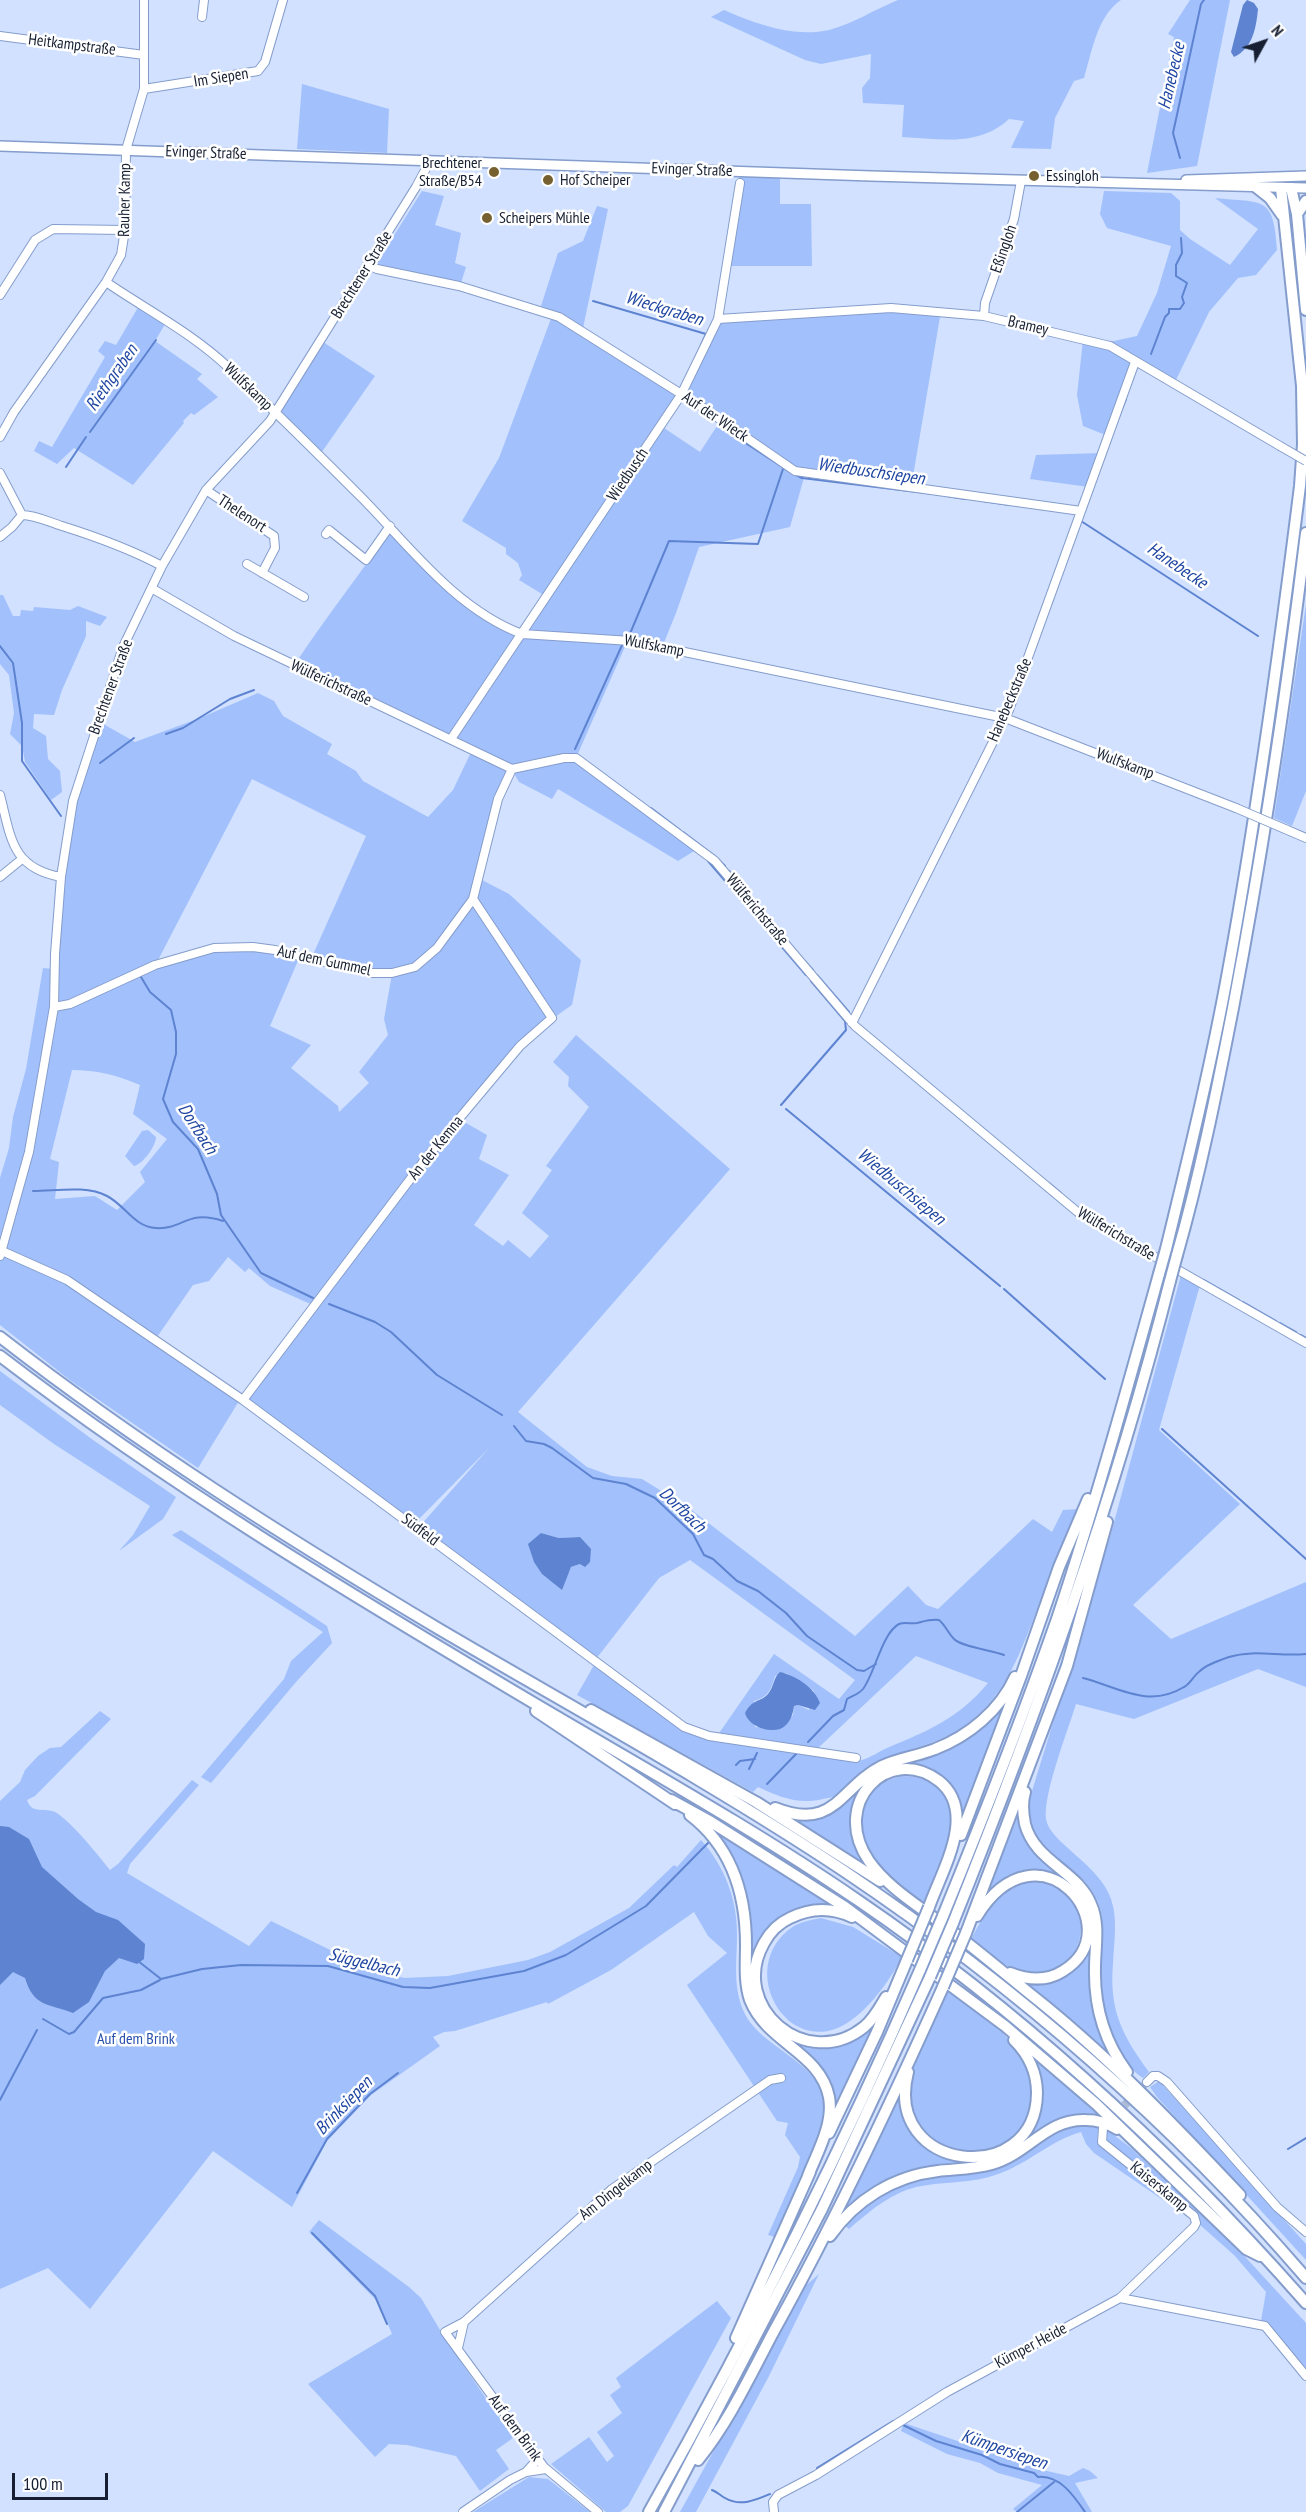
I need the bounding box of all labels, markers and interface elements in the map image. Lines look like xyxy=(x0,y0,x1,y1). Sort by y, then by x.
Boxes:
north arrow xyxy=(1234,12,1294,72)
text: N xyxy=(1267,21,1288,40)
street label: Heitkampstraße xyxy=(27,30,117,60)
water label: Hanebecke xyxy=(1154,40,1190,112)
street label: Im Siepen xyxy=(192,64,250,92)
street label: Evinger Straße xyxy=(165,142,247,164)
place label: Brechtener Straße/B54 xyxy=(419,153,482,191)
street label: Evinger Straße xyxy=(651,159,733,181)
street label: Rauher Kamp xyxy=(115,163,135,237)
marker: Brechtener Straße/B54 xyxy=(487,165,501,179)
place label: Essingloh xyxy=(1046,166,1099,186)
marker: Essingloh xyxy=(1027,169,1041,183)
place label: Hof Scheiper xyxy=(560,170,630,190)
marker: Hof Scheiper xyxy=(541,173,555,187)
place label: Scheipers Mühle xyxy=(499,208,590,228)
marker: Scheipers Mühle xyxy=(480,211,494,225)
street label: Eßingloh xyxy=(987,222,1021,276)
street label: Brechtener Straße xyxy=(327,228,397,322)
water label: Wieckgraben xyxy=(623,287,705,331)
street label: Bramey xyxy=(1006,312,1050,340)
water label: Riethgraben xyxy=(81,341,143,415)
street label: Wulfskamp xyxy=(220,359,276,415)
street label: Auf der Wieck xyxy=(678,388,752,446)
street label: Wiedbusch xyxy=(603,445,653,505)
water label: Wiedbuschsiepen xyxy=(816,454,926,490)
street label: Thelenort xyxy=(214,491,270,537)
water label: Hanebecke xyxy=(1143,538,1211,594)
street label: Wulfskamp xyxy=(623,631,685,661)
street label: Brechtener Straße xyxy=(85,637,137,737)
street label: Hanebeckstraße xyxy=(984,655,1036,745)
street label: Wülferichstraße xyxy=(287,656,375,710)
street label: Wulfskamp xyxy=(1093,744,1157,784)
street label: Wülferichstraße xyxy=(722,870,792,950)
street label: Auf dem Gummel xyxy=(275,942,373,980)
water label: Dorfbach xyxy=(173,1100,221,1158)
street label: An der Kemna xyxy=(404,1112,468,1184)
water label: Wiedbuschsiepen xyxy=(853,1144,949,1230)
street label: Wülferichstraße xyxy=(1074,1203,1158,1265)
water label: Dorfbach xyxy=(654,1483,710,1537)
street label: Südfeld xyxy=(397,1510,443,1550)
water label: Süggelbach xyxy=(326,1944,402,1982)
park label: Auf dem Brink xyxy=(97,2029,175,2049)
water label: Brinksiepen xyxy=(311,2072,377,2140)
street label: Am Dingelkamp xyxy=(576,2155,656,2225)
street label: Kaiserskamp xyxy=(1126,2158,1192,2216)
street label: Kümper Heide xyxy=(992,2319,1070,2373)
street label: Auf dem Brink xyxy=(484,2391,546,2465)
water label: Kümpersiepen xyxy=(958,2425,1050,2475)
scale bar xyxy=(15,2461,111,2499)
text: 100 m xyxy=(23,2472,63,2495)

